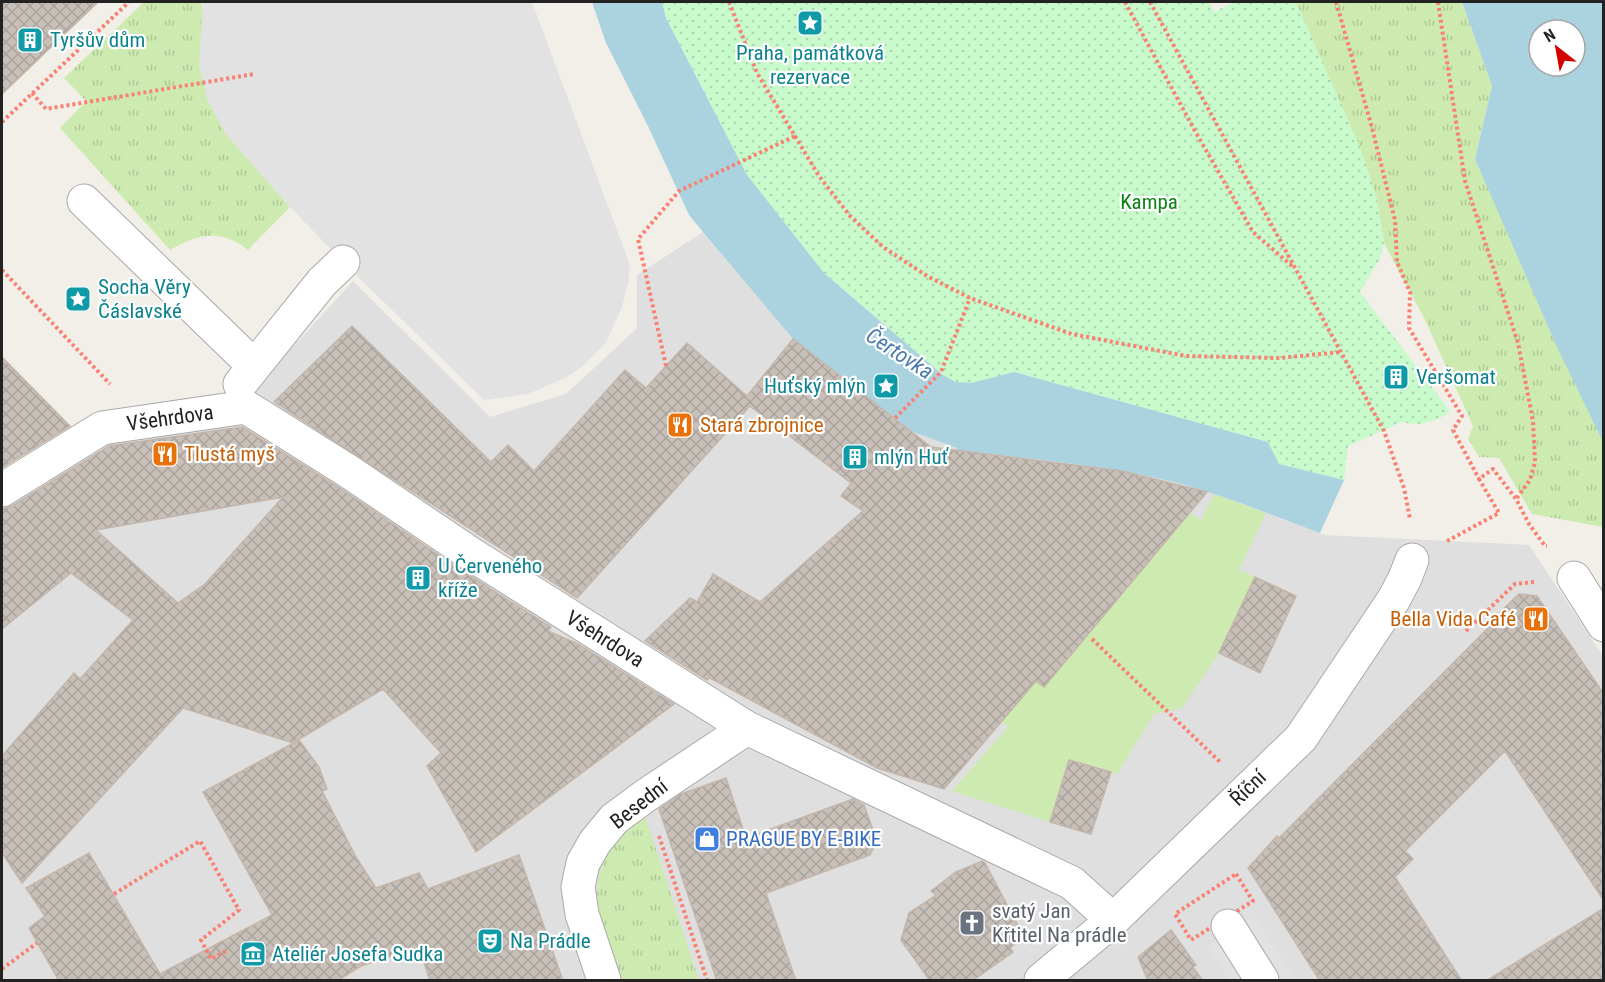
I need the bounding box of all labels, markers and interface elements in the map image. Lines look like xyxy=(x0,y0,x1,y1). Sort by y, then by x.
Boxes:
place icon: Praha, památková rezervace xyxy=(795,8,825,38)
north arrow xyxy=(1527,18,1587,78)
building icon: Tyršův dům xyxy=(15,25,45,55)
text: N xyxy=(1540,25,1559,46)
place label: Tyršův dům xyxy=(50,28,145,52)
place label: Praha, památková rezervace xyxy=(736,41,884,89)
park label: Kampa xyxy=(1120,190,1178,214)
place label: Socha Věry Čáslavské xyxy=(98,275,191,323)
place icon: Socha Věry Čáslavské xyxy=(63,284,93,314)
water label: Čertovka xyxy=(862,322,938,384)
building icon: Veršomat xyxy=(1381,362,1411,392)
place label: Veršomat xyxy=(1416,365,1496,389)
place icon: Huťský mlýn xyxy=(871,371,901,401)
place label: Huťský mlýn xyxy=(764,374,866,398)
street label: Všehrdova xyxy=(125,400,215,436)
restaurant icon: Stará zbrojnice xyxy=(665,410,695,440)
place label: Stará zbrojnice xyxy=(700,413,824,437)
restaurant icon: Tlustá myš xyxy=(150,439,180,469)
place label: Tlustá myš xyxy=(184,442,275,466)
building icon: mlýn Huť xyxy=(840,442,870,472)
place label: mlýn Huť xyxy=(874,445,949,469)
place label: U Červeného kříže xyxy=(438,554,542,602)
building icon: U Červeného kříže xyxy=(403,563,433,593)
restaurant icon: Bella Vida Café xyxy=(1521,604,1551,634)
street label: Všehrdova xyxy=(562,606,648,672)
place label: Bella Vida Café xyxy=(1390,607,1516,631)
street label: Říční xyxy=(1225,764,1272,811)
street label: Besední xyxy=(606,773,673,834)
shop icon: PRAGUE BY E-BIKE xyxy=(692,824,722,854)
place label: PRAGUE BY E-BIKE xyxy=(726,827,881,851)
place label: svatý Jan Křtitel Na prádle xyxy=(992,899,1127,947)
church icon: svatý Jan Křtitel Na prádle xyxy=(957,908,987,938)
theatre icon: Na Prádle xyxy=(475,926,505,956)
place label: Na Prádle xyxy=(510,929,591,953)
museum icon: Ateliér Josefa Sudka xyxy=(238,939,268,969)
place label: Ateliér Josefa Sudka xyxy=(272,942,443,966)

